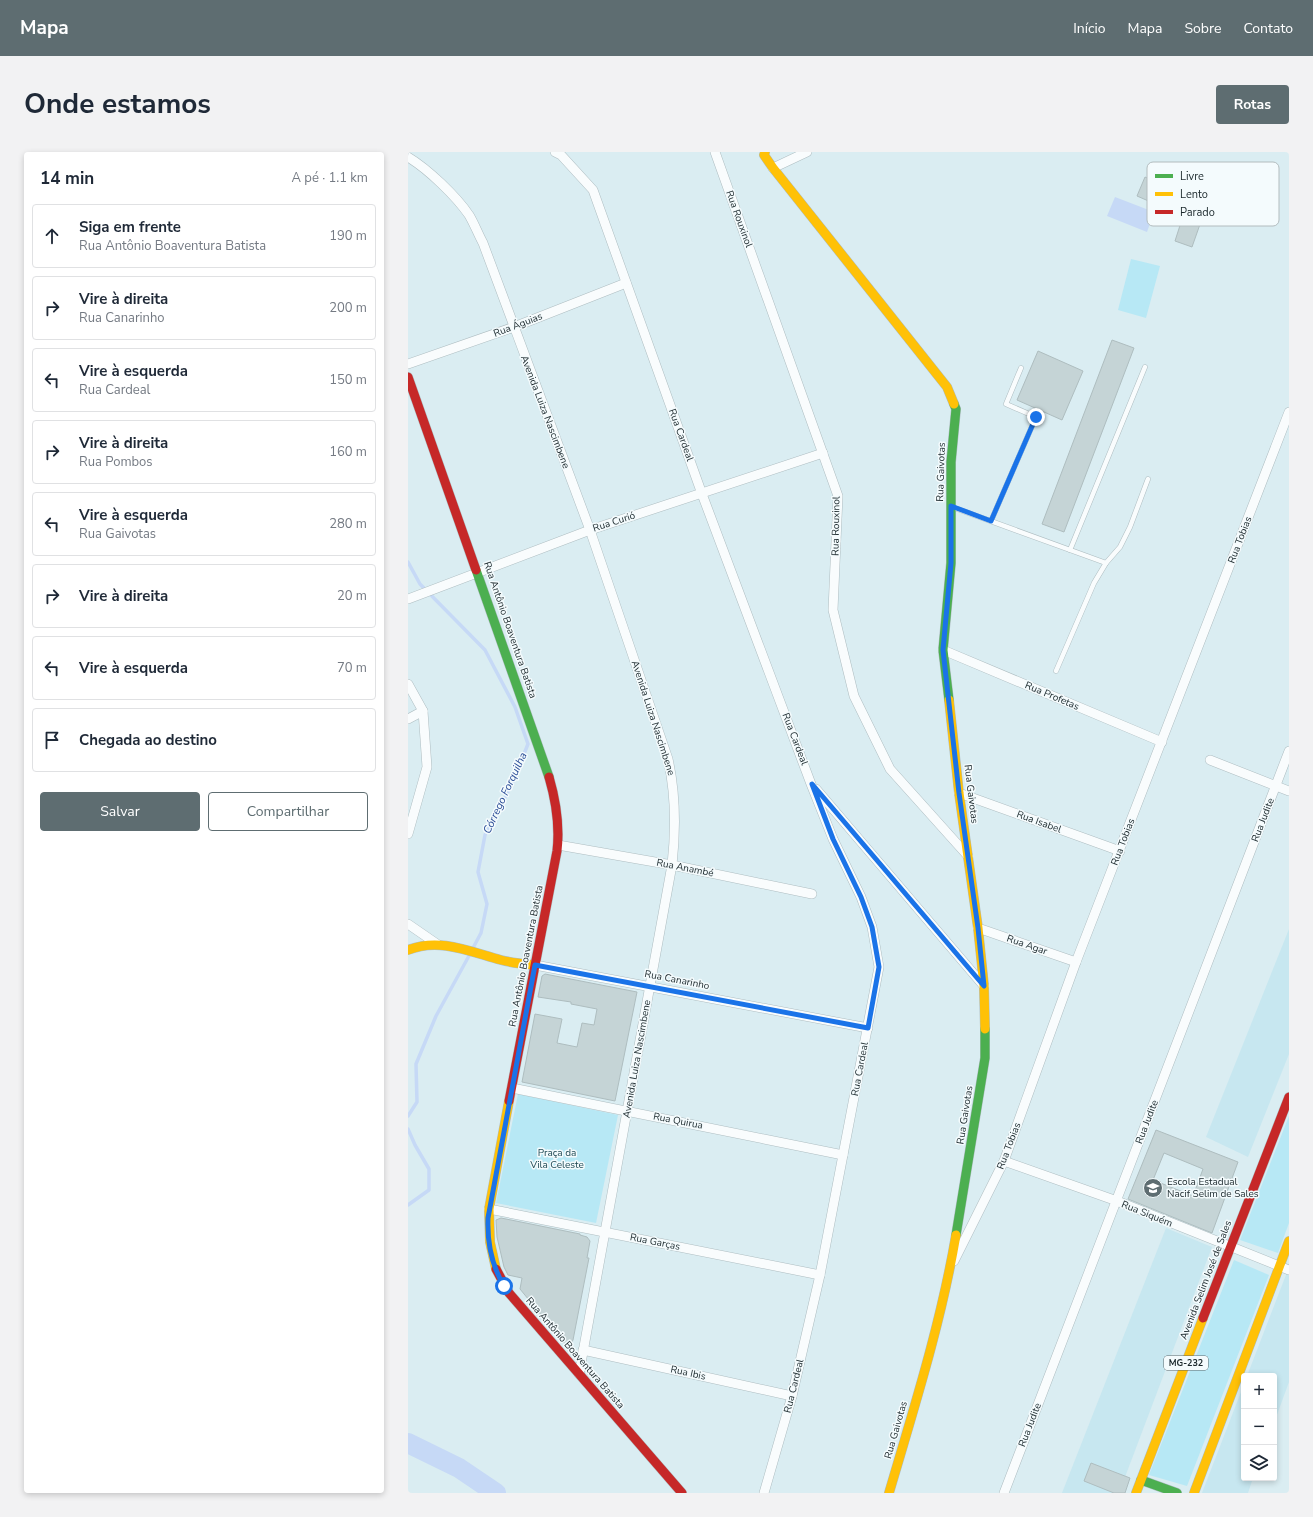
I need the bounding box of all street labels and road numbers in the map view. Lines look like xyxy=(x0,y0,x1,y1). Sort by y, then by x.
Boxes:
street label: Rua Rouxinol xyxy=(722,189,756,249)
street label: Rua Águias xyxy=(492,309,545,341)
street label: Avenida Luiza Nascimbene xyxy=(517,353,573,471)
street label: Rua Cardeal xyxy=(665,407,697,463)
street label: Rua Gaivotas xyxy=(933,442,949,502)
street label: Rua Rouxinol xyxy=(828,496,844,556)
street label: Rua Curió xyxy=(591,508,637,535)
street label: Rua Tobias xyxy=(1225,514,1255,565)
street label: Rua Antônio Boaventura Batista xyxy=(480,560,540,700)
street label: Avenida Luiza Nascimbene xyxy=(628,659,678,777)
street label: Rua Profetas xyxy=(1023,678,1081,714)
street label: Rua Cardeal xyxy=(779,711,811,767)
street label: Rua Gaivotas xyxy=(960,764,982,824)
street label: Rua Judite xyxy=(1248,796,1278,844)
street label: Rua Isabel xyxy=(1015,807,1063,837)
street label: Rua Tobias xyxy=(1108,816,1138,867)
street label: Rua Anambé xyxy=(655,856,715,880)
street label: Rua Antônio Boaventura Batista xyxy=(505,884,547,1028)
street label: Rua Agar xyxy=(1005,932,1050,959)
street label: Rua Canarinho xyxy=(643,967,711,993)
street label: Avenida Luiza Nascimbene xyxy=(620,999,654,1119)
street label: Rua Cardeal xyxy=(848,1041,872,1097)
street label: Rua Gaivotas xyxy=(953,1084,977,1145)
street label: Rua Judite xyxy=(1132,1098,1162,1146)
street label: Rua Quirua xyxy=(652,1109,704,1133)
street label: Rua Tobias xyxy=(994,1120,1024,1171)
street label: Rua Siquém xyxy=(1119,1197,1175,1231)
street label: Avenida Selim José de Sales xyxy=(1177,1218,1235,1342)
street label: Rua Garças xyxy=(629,1230,682,1254)
street label: Rua Antônio Boaventura Batista xyxy=(523,1294,627,1412)
road number: MG-232 xyxy=(1164,1356,1208,1370)
street label: Rua Cardeal xyxy=(781,1358,807,1414)
street label: Rua Ibis xyxy=(669,1362,707,1384)
street label: Rua Gaivotas xyxy=(881,1399,911,1460)
street label: Rua Judite xyxy=(1015,1401,1045,1449)

